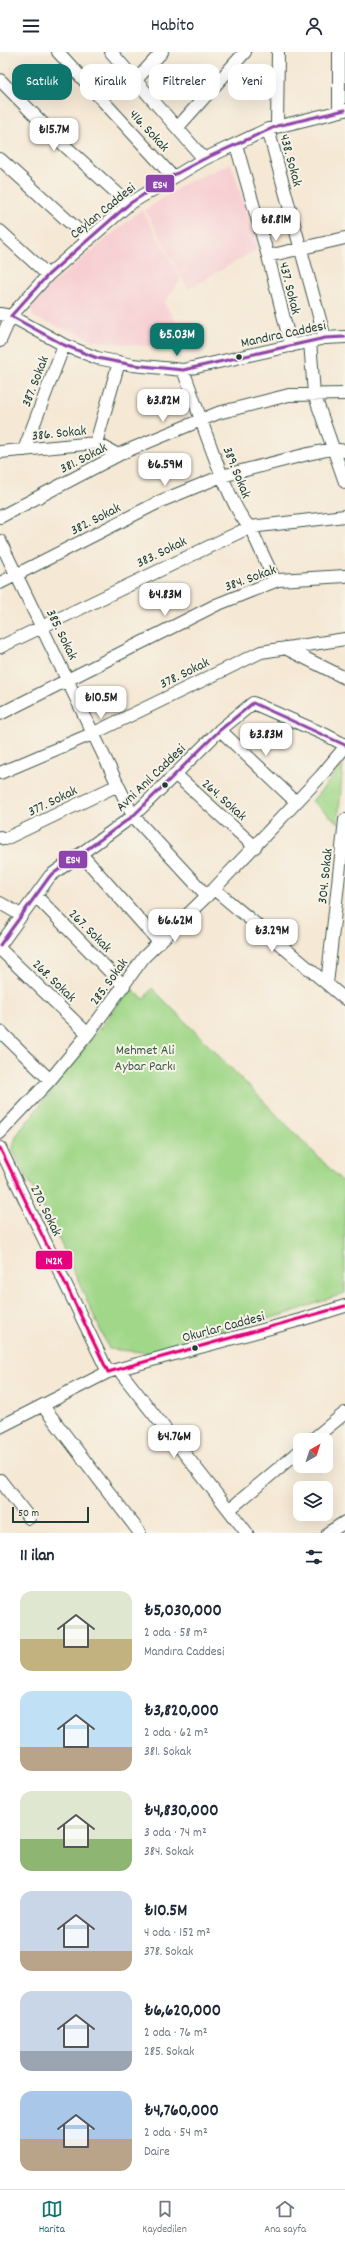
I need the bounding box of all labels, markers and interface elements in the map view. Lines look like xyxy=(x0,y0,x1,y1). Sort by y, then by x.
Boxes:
text: Habito xyxy=(151,14,194,39)
icon: menu xyxy=(20,15,42,37)
icon: person xyxy=(303,15,325,37)
chip: Satılık xyxy=(12,64,72,100)
chip: Kiralık xyxy=(80,64,141,100)
chip: Filtreler xyxy=(149,64,220,100)
chip: Yeni xyxy=(228,64,276,100)
street label: 416. Sokak xyxy=(124,106,174,157)
pin: ₺15.7M xyxy=(21,118,87,152)
text: ₺15.7M xyxy=(39,121,69,140)
street label: 438. Sokak xyxy=(273,132,307,189)
line badge: ES4 xyxy=(145,174,175,193)
street label: Ceylan Caddesi xyxy=(66,178,141,244)
text: ES4 xyxy=(153,178,167,194)
pin: ₺8.81M xyxy=(243,208,309,242)
text: ₺8.81M xyxy=(261,211,291,230)
street label: 437. Sokak xyxy=(273,260,305,317)
street label: Mandıra Caddesi xyxy=(239,316,328,354)
pin: ₺5.03M xyxy=(144,323,210,357)
text: ₺5.03M xyxy=(159,326,195,345)
unlabelled marker xyxy=(234,352,244,362)
street label: 387. Sokak xyxy=(17,353,55,410)
pin: ₺3.82M xyxy=(130,389,196,423)
text: ₺3.82M xyxy=(146,392,180,411)
street label: 386. Sokak xyxy=(31,421,88,447)
street label: 381. Sokak xyxy=(57,438,111,479)
street label: 389. Sokak xyxy=(217,444,256,502)
pin: ₺6.59M xyxy=(132,453,198,487)
text: ₺6.59M xyxy=(147,456,183,475)
street label: 382. Sokak xyxy=(67,499,125,541)
street label: 383. Sokak xyxy=(133,532,191,574)
street label: 384. Sokak xyxy=(222,560,280,597)
pin: ₺4.83M xyxy=(132,583,198,617)
text: ₺4.83M xyxy=(148,586,182,605)
street label: 385. Sokak xyxy=(40,606,82,664)
street label: 378. Sokak xyxy=(157,653,213,694)
pin: ₺10.5M xyxy=(68,686,134,720)
text: ₺10.5M xyxy=(85,689,117,708)
pin: ₺3.83M xyxy=(233,723,299,757)
text: ₺3.83M xyxy=(249,726,283,745)
street label: Avni Anıl Caddesi xyxy=(112,740,191,817)
street label: 264. Sokak xyxy=(197,775,251,826)
unlabelled marker xyxy=(160,780,170,790)
street label: 377. Sokak xyxy=(25,781,81,822)
street label: 304. Sokak xyxy=(313,847,339,905)
line badge: ES4 xyxy=(58,850,88,869)
text: ES4 xyxy=(66,853,80,869)
street label: 267. Sokak xyxy=(63,905,116,958)
pin: ₺6.62M xyxy=(142,909,208,943)
text: ₺6.62M xyxy=(157,912,193,931)
pin: ₺3.29M xyxy=(239,919,305,953)
text: ₺3.29M xyxy=(255,922,289,941)
street label: 285. Sokak xyxy=(86,954,134,1010)
street label: 268. Sokak xyxy=(27,955,80,1008)
park label: Mehmet Ali Aybar Parkı xyxy=(115,1041,175,1077)
street label: 270. Sokak xyxy=(24,1182,66,1240)
line badge: 142K xyxy=(35,1250,73,1270)
text: 142K xyxy=(46,1254,62,1270)
street label: Okurlar Caddesi xyxy=(180,1307,267,1349)
unlabelled marker xyxy=(190,1343,200,1353)
pin: ₺4.76M xyxy=(141,1425,207,1459)
text: ₺4.76M xyxy=(157,1428,191,1447)
north arrow xyxy=(293,1433,333,1473)
map controls xyxy=(293,1433,333,1521)
button: layers xyxy=(293,1481,333,1521)
scale bar xyxy=(12,1505,89,1524)
text: 50 m xyxy=(18,1506,39,1522)
text: 11 ilan xyxy=(20,1545,54,1569)
icon: filters xyxy=(303,1546,325,1568)
text: ₺5,030,000 xyxy=(144,1600,222,1624)
icon: home xyxy=(52,1607,100,1655)
text: 2 oda · 58 m² xyxy=(144,1624,207,1643)
text: Mandıra Caddesi xyxy=(144,1643,224,1662)
text: ₺3,820,000 xyxy=(144,1700,219,1724)
icon: home xyxy=(52,1707,100,1755)
text: 2 oda · 62 m² xyxy=(144,1724,208,1743)
text: 381. Sokak xyxy=(144,1743,191,1762)
text: ₺4,830,000 xyxy=(144,1800,218,1824)
icon: home xyxy=(52,1807,100,1855)
text: 3 oda · 74 m² xyxy=(144,1824,207,1843)
text: 384. Sokak xyxy=(144,1843,194,1862)
text: ₺10.5M xyxy=(144,1900,187,1924)
icon: home xyxy=(52,1907,100,1955)
text: 4 oda · 152 m² xyxy=(144,1924,210,1943)
text: 378. Sokak xyxy=(144,1943,193,1962)
text: ₺6,620,000 xyxy=(144,2000,221,2024)
icon: home xyxy=(52,2007,100,2055)
text: 2 oda · 76 m² xyxy=(144,2024,208,2043)
text: 285. Sokak xyxy=(144,2043,194,2062)
text: ₺4,760,000 xyxy=(144,2100,219,2124)
icon: home xyxy=(52,2107,100,2155)
text: 2 oda · 54 m² xyxy=(144,2124,208,2143)
text: Daire xyxy=(144,2143,170,2162)
tab: Harita xyxy=(39,2198,65,2238)
tab: Kaydedilen xyxy=(142,2198,187,2238)
tab: Ana sayfa xyxy=(264,2198,306,2238)

